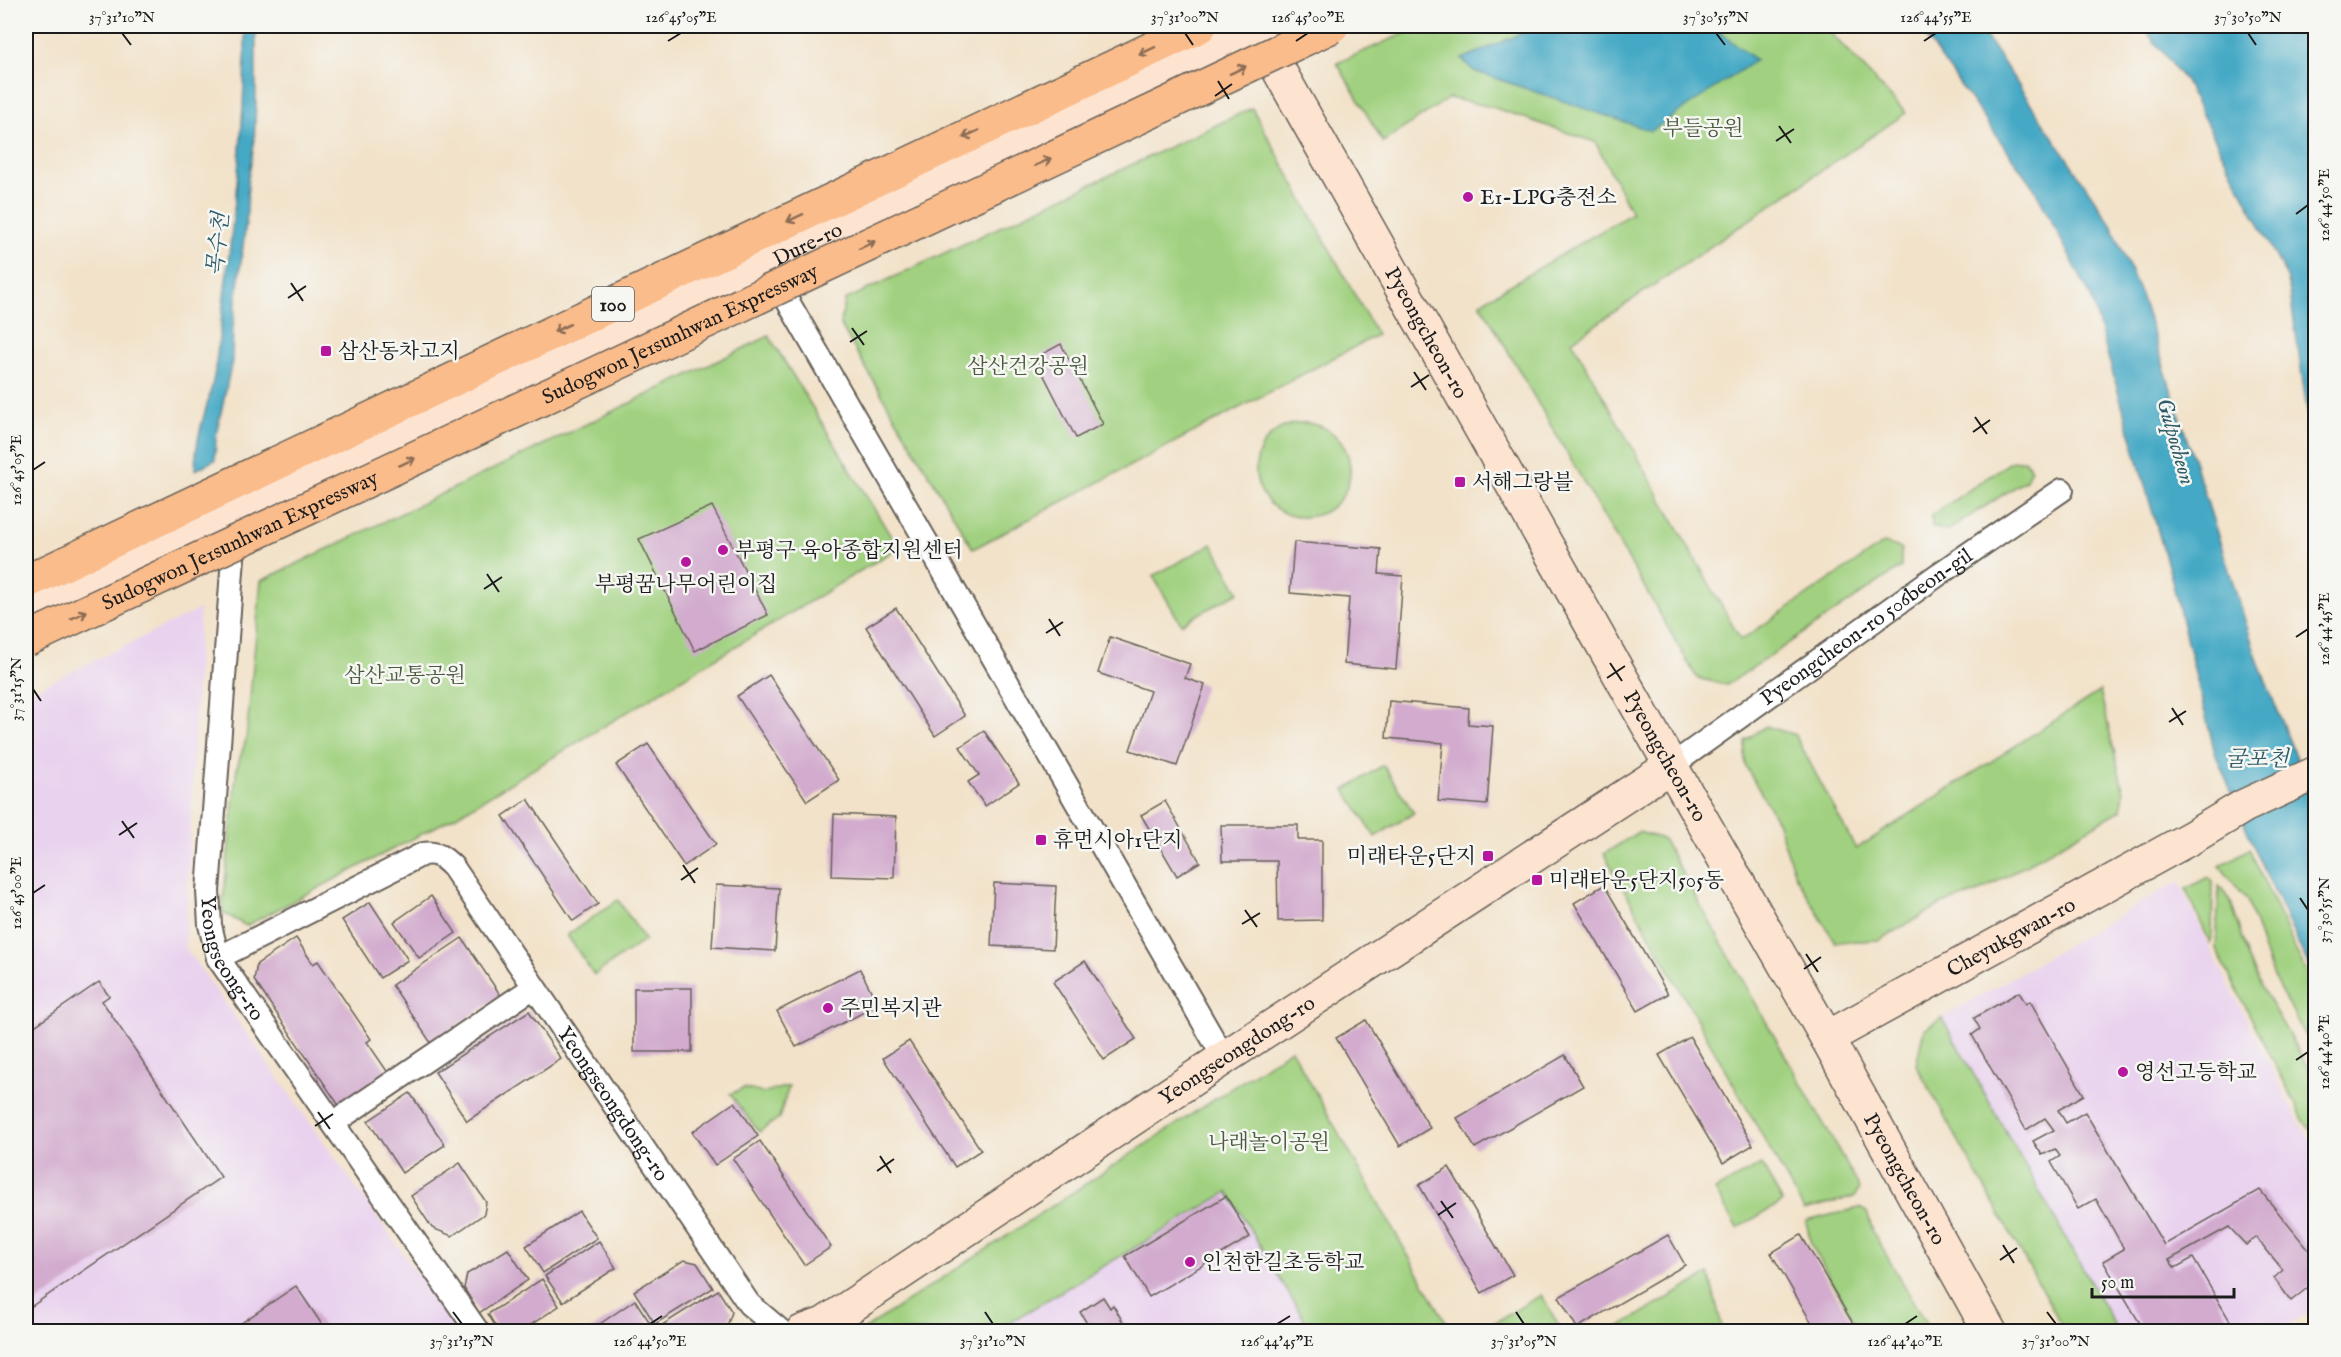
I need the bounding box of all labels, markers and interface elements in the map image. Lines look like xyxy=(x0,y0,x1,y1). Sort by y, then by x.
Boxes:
text: 37°31'10"N xyxy=(89,8,155,27)
text: 126°45'05"E xyxy=(645,8,717,27)
text: 37°31'00"N xyxy=(1151,8,1219,27)
text: 126°45'00"E xyxy=(1271,8,1345,27)
text: 37°30'55"N xyxy=(1683,8,1749,27)
text: 126°44'55"E xyxy=(1900,8,1972,27)
text: 37°30'50"N xyxy=(2214,8,2282,27)
one-way arrow xyxy=(1139,45,1157,57)
one-way arrow xyxy=(1229,63,1247,75)
park label: 부들공원 xyxy=(1662,116,1744,143)
one-way arrow xyxy=(963,129,981,141)
one-way arrow xyxy=(1034,155,1052,167)
text: 126°44'50"E xyxy=(2315,168,2334,242)
place label: E1-LPG충전소 xyxy=(1480,185,1617,212)
marker: E1-LPG충전소 xyxy=(1461,190,1475,204)
water label: 목수천 xyxy=(202,209,236,277)
one-way arrow xyxy=(787,212,805,224)
street label: Dure-ro xyxy=(769,217,847,273)
one-way arrow xyxy=(857,239,875,251)
street label: Sudogwon Je1sunhwan Expressway xyxy=(538,258,824,412)
street label: Pyeongcheon-ro xyxy=(1378,263,1473,404)
road number: 100 xyxy=(592,287,634,321)
one-way arrow xyxy=(553,323,571,335)
place label: 삼산동차고지 xyxy=(338,339,460,366)
marker: 삼산동차고지 xyxy=(319,344,333,358)
park label: 삼산건강공원 xyxy=(967,354,1089,381)
water label: Gulpocheon xyxy=(2149,395,2201,488)
text: 126°45'05"E xyxy=(7,434,26,506)
one-way arrow xyxy=(398,455,416,467)
street label: Sudogwon Je1sunhwan Expressway xyxy=(98,465,384,618)
place label: 서해그랑블 xyxy=(1472,470,1573,497)
marker: 서해그랑블 xyxy=(1453,475,1467,489)
place label: 부평구 육아종합지원센터 xyxy=(735,538,963,565)
marker: 부평구 육아종합지원센터 xyxy=(716,543,730,557)
street label: Pyeongcheon-ro 506beon-gil xyxy=(1756,543,1979,712)
marker: 부평꿈나무어린이집 xyxy=(679,555,693,569)
place label: 부평꿈나무어린이집 xyxy=(595,572,777,599)
text: 126°44'45"E xyxy=(2315,592,2334,666)
one-way arrow xyxy=(69,609,87,621)
text: 37°31'15"N xyxy=(7,657,26,721)
park label: 삼산교통공원 xyxy=(344,663,466,690)
street label: Pyeongcheon-ro xyxy=(1616,686,1712,827)
water label: 굴포천 xyxy=(2225,746,2291,774)
place label: 휴먼시아1단지 xyxy=(1053,828,1183,855)
marker: 휴먼시아1단지 xyxy=(1034,833,1048,847)
place label: 미래타운5단지 xyxy=(1347,844,1476,871)
marker: 미래타운5단지 xyxy=(1481,849,1495,863)
text: 126°45'00"E xyxy=(7,856,26,930)
place label: 미래타운5단지505동 xyxy=(1549,868,1724,895)
marker: 미래타운5단지505동 xyxy=(1530,873,1544,887)
text: 37°30'55"N xyxy=(2315,877,2334,943)
street label: Cheyukgwan-ro xyxy=(1943,892,2081,984)
street label: Yeongseong-ro xyxy=(193,895,270,1027)
street label: Yeongseongdong-ro xyxy=(1155,990,1321,1112)
place label: 주민복지관 xyxy=(840,996,942,1023)
marker: 주민복지관 xyxy=(821,1001,835,1015)
text: 126°44'40"E xyxy=(2315,1014,2334,1090)
street label: Yeongseongdong-ro xyxy=(550,1022,674,1187)
place label: 영선고등학교 xyxy=(2135,1060,2257,1087)
marker: 영선고등학교 xyxy=(2116,1065,2130,1079)
street label: Pyeongcheon-ro xyxy=(1856,1109,1951,1250)
park label: 나래놀이공원 xyxy=(1208,1130,1330,1157)
place label: 인천한길초등학교 xyxy=(1202,1250,1364,1277)
marker: 인천한길초등학교 xyxy=(1183,1255,1197,1269)
scale bar xyxy=(2092,1261,2234,1299)
text: 50 m xyxy=(2101,1272,2134,1295)
text: 37°31'15"N xyxy=(430,1332,494,1351)
text: 126°44'50"E xyxy=(613,1332,687,1351)
text: 37°31'10"N xyxy=(960,1332,1026,1351)
text: 126°44'45"E xyxy=(1240,1332,1314,1351)
text: 37°31'05"N xyxy=(1491,1332,1557,1351)
text: 126°44'40"E xyxy=(1867,1332,1943,1351)
text: 37°31'00"N xyxy=(2022,1332,2090,1351)

